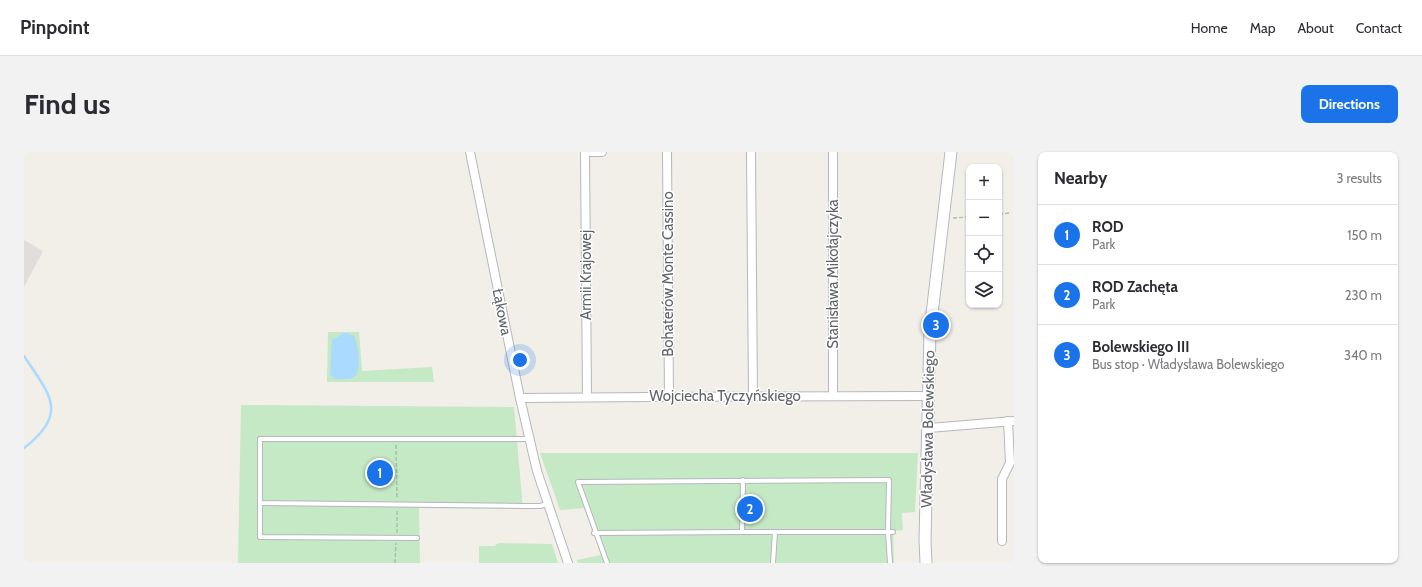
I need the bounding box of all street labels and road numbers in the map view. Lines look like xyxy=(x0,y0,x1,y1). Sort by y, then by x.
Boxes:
street label: Bohaterów Monte Cassino xyxy=(659,191,677,357)
street label: Stanisława Mikołajczyka xyxy=(824,198,842,349)
street label: Armii Krajowej xyxy=(577,230,595,320)
street label: Łąkowa xyxy=(489,287,515,338)
street label: Władysława Bolewskiego xyxy=(918,350,938,508)
street label: Wojciecha Tyczyńskiego xyxy=(649,387,801,405)

